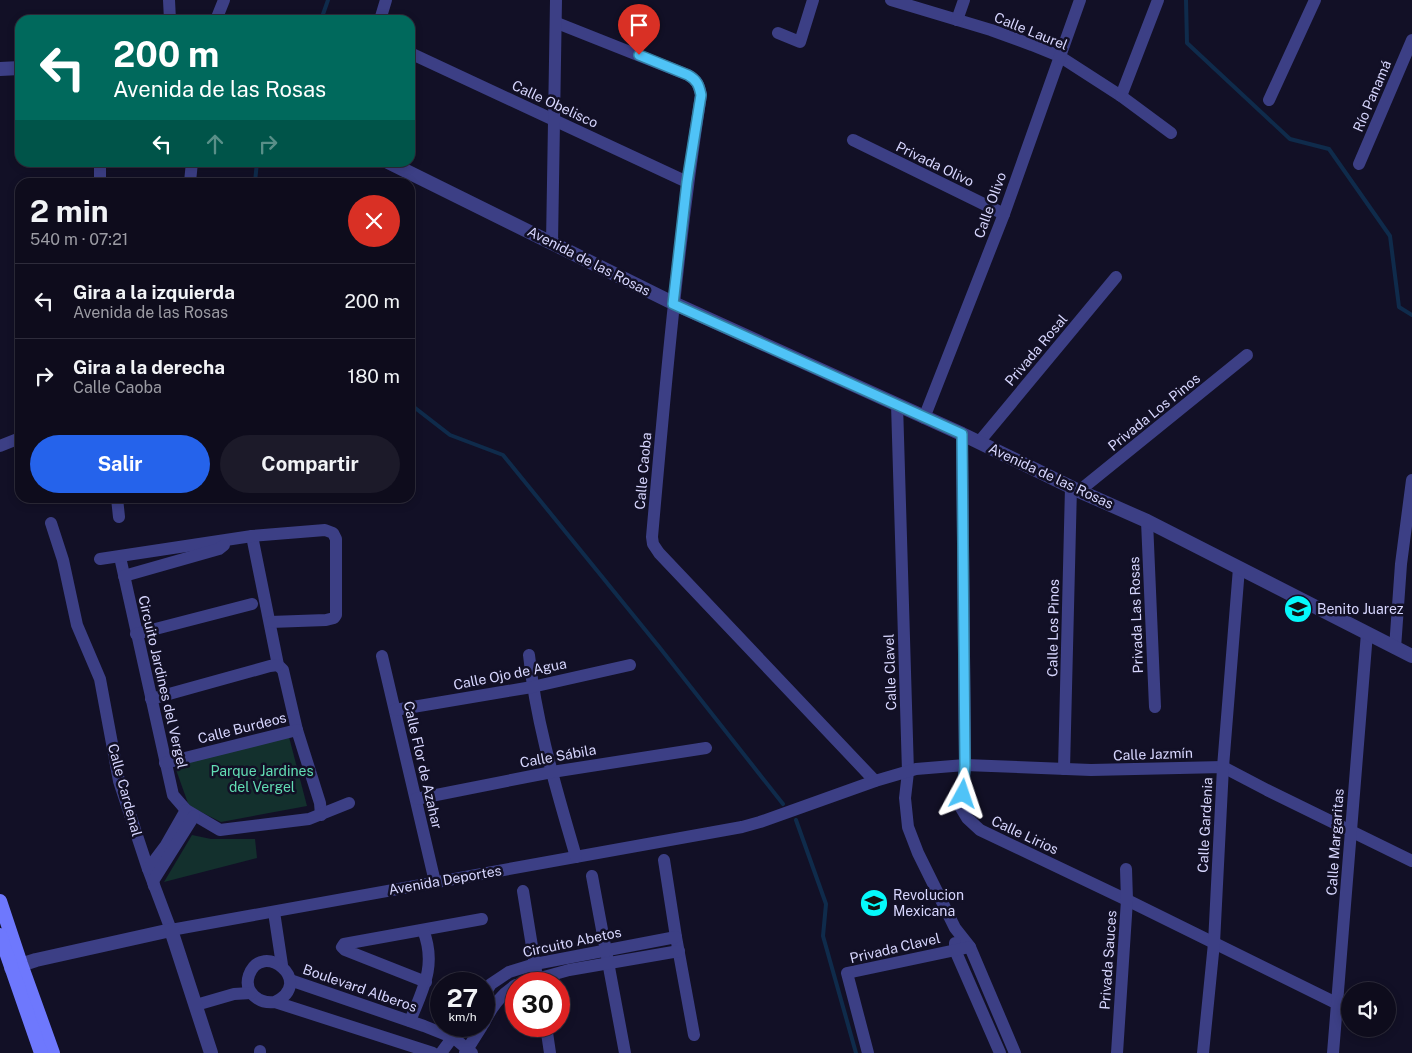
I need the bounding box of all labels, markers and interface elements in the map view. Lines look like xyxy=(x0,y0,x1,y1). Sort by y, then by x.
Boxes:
pin xyxy=(618,4,660,55)
street label: Calle Laurel xyxy=(992,9,1070,53)
icon: arrive xyxy=(625,11,653,39)
text: 200 m xyxy=(113,34,219,75)
icon: left xyxy=(30,35,95,100)
street label: Río Panamá xyxy=(1350,58,1394,134)
text: Avenida de las Rosas xyxy=(113,76,326,102)
street label: Calle Obelisco xyxy=(509,77,601,131)
icon: left xyxy=(148,130,176,158)
icon: ahead xyxy=(201,130,229,158)
icon: right xyxy=(254,130,282,158)
street label: Privada Olivo xyxy=(893,138,977,190)
street label: Calle Olivo xyxy=(971,170,1009,240)
text: 2 min xyxy=(30,193,109,229)
button: close xyxy=(348,195,400,247)
street label: Avenida de las Rosas xyxy=(525,223,653,299)
text: 540 m · 07:21 xyxy=(30,230,128,249)
text: Gira a la izquierda xyxy=(73,281,235,303)
icon: left xyxy=(30,287,58,315)
text: 200 m xyxy=(344,290,400,312)
text: Avenida de las Rosas xyxy=(73,303,228,322)
street label: Privada Rosal xyxy=(1002,311,1070,389)
text: Gira a la derecha xyxy=(73,356,225,378)
icon: right xyxy=(30,362,58,390)
text: 180 m xyxy=(347,365,400,387)
street label: Privada Los Pinos xyxy=(1105,370,1203,454)
text: Calle Caoba xyxy=(73,378,162,397)
street label: Calle Caoba xyxy=(632,432,654,510)
button: Salir xyxy=(30,435,210,493)
button: Compartir xyxy=(220,435,400,493)
street label: Avenida de las Rosas xyxy=(986,440,1116,512)
street label: Privada Las Rosas xyxy=(1126,556,1146,674)
street label: Calle Los Pinos xyxy=(1044,579,1062,677)
street label: Circuito Jardines del Vergel xyxy=(135,594,191,770)
school or university icon: Benito Juarez xyxy=(1283,594,1313,624)
place label: Benito Juarez xyxy=(1317,601,1404,617)
street label: Calle Clavel xyxy=(881,633,899,711)
street label: Calle Ojo de Agua xyxy=(452,655,568,693)
street label: Calle Flor de Azahar xyxy=(401,700,445,830)
street label: Calle Burdeos xyxy=(196,709,288,747)
street label: Calle Sábila xyxy=(519,741,597,771)
street label: Calle Cardenal xyxy=(105,742,145,838)
street label: Calle Jazmín xyxy=(1113,745,1193,763)
park label: Parque Jardines del Vergel xyxy=(210,763,314,795)
position arrow xyxy=(936,767,988,819)
street label: Calle Gardenia xyxy=(1195,777,1215,873)
street label: Calle Margaritas xyxy=(1323,788,1347,896)
street label: Calle Lirios xyxy=(989,813,1061,857)
street label: Avenida Deportes xyxy=(387,862,503,898)
place label: Revolucion Mexicana xyxy=(893,887,964,919)
school or university icon: Revolucion Mexicana xyxy=(859,888,889,918)
street label: Privada Sauces xyxy=(1097,910,1119,1010)
street label: Circuito Abetos xyxy=(521,924,623,960)
street label: Privada Clavel xyxy=(848,930,942,966)
street label: Boulevard Alberos xyxy=(301,961,419,1015)
speed limit sign: 30 xyxy=(505,972,570,1037)
map controls xyxy=(1341,982,1396,1037)
button: sound xyxy=(1341,982,1396,1037)
text: 27 xyxy=(447,983,478,1013)
text: km/h xyxy=(448,1010,477,1024)

